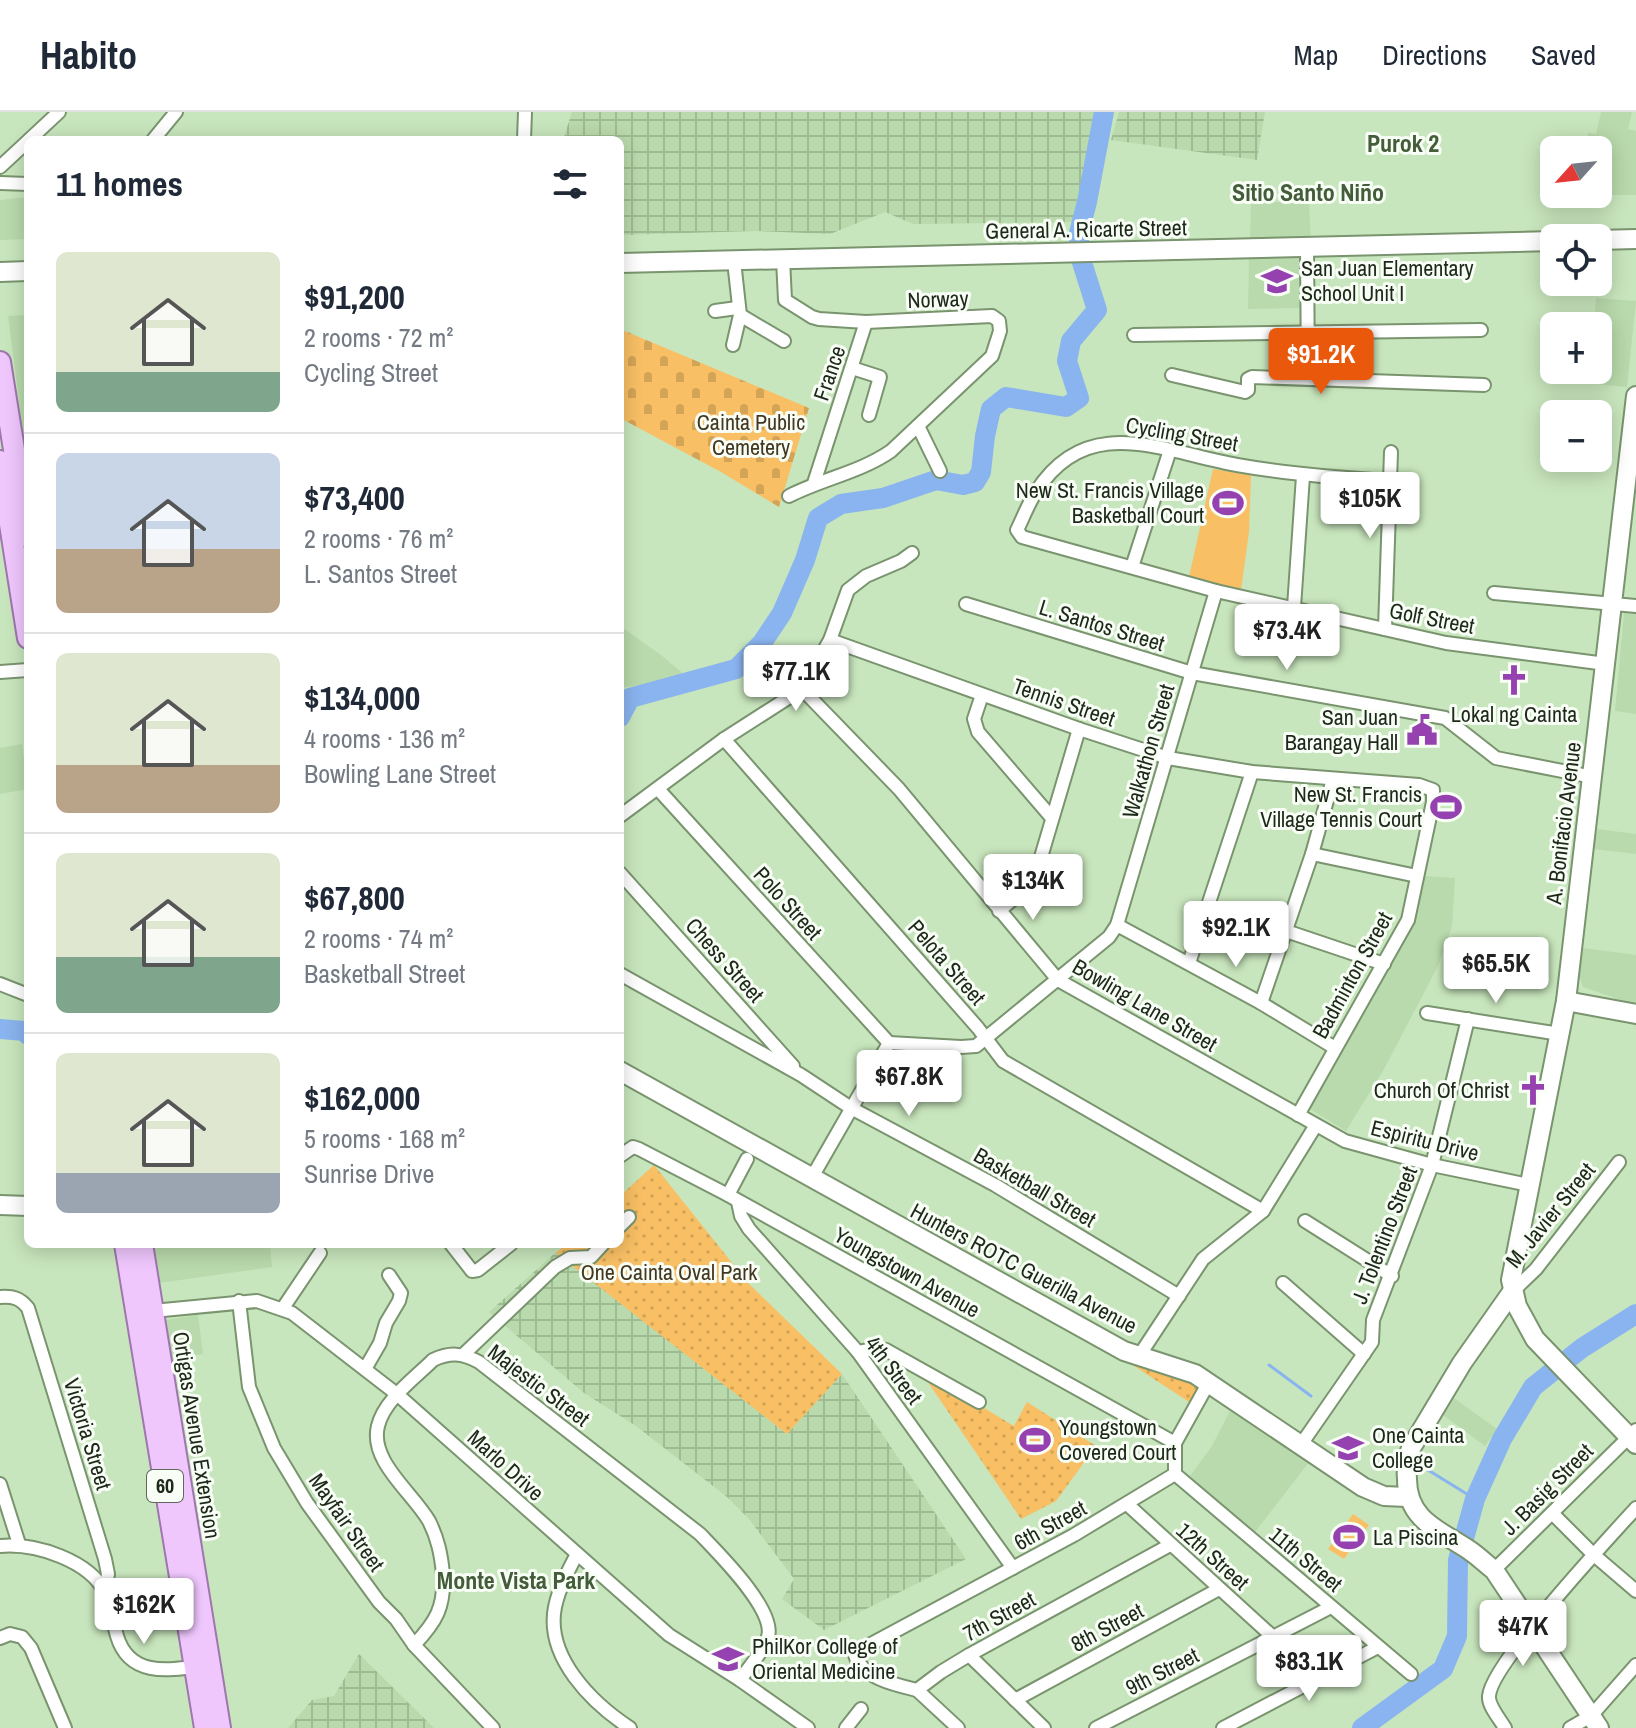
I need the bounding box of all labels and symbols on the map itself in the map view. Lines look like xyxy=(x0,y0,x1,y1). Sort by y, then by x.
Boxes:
district label: Purok 2 xyxy=(1367,127,1439,159)
north arrow xyxy=(1540,136,1612,208)
district label: Sitio Santo Niño xyxy=(1232,176,1384,208)
street label: General A. Ricarte Street xyxy=(985,212,1187,246)
place label: San Juan Elementary School Unit I xyxy=(1301,253,1473,308)
school or university icon: San Juan Elementary School Unit I xyxy=(1260,264,1294,298)
street label: Norway xyxy=(907,283,969,315)
pin: $91.2K xyxy=(1256,328,1386,396)
street label: France xyxy=(806,342,852,404)
park label: Cainta Public Cemetery xyxy=(697,407,805,462)
street label: Cycling Street xyxy=(1124,409,1240,459)
pin: $105K xyxy=(1314,472,1426,540)
place label: New St. Francis Village Basketball Court xyxy=(1016,475,1204,530)
sports icon: New St. Francis Village Basketball Court xyxy=(1211,486,1245,520)
street label: L. Santos Street xyxy=(1036,592,1168,658)
street label: Golf Street xyxy=(1387,595,1477,641)
pin: $73.4K xyxy=(1222,604,1352,672)
pin: $77.1K xyxy=(731,645,861,713)
church icon: Lokal ng Cainta xyxy=(1497,663,1531,697)
street label: Tennis Street xyxy=(1009,671,1119,733)
street label: Walkathon Street xyxy=(1115,681,1181,821)
place label: Lokal ng Cainta xyxy=(1451,699,1577,729)
place label: San Juan Barangay Hall xyxy=(1285,702,1398,757)
public building icon: San Juan Barangay Hall xyxy=(1405,713,1439,747)
street label: A. Bonifacio Avenue xyxy=(1538,740,1588,907)
place label: New St. Francis Village Tennis Court xyxy=(1260,779,1422,834)
sports icon: New St. Francis Village Tennis Court xyxy=(1429,790,1463,824)
pin: $134K xyxy=(977,854,1089,922)
street label: Polo Street xyxy=(747,860,829,946)
pin: $92.1K xyxy=(1171,901,1301,969)
street label: Badminton Street xyxy=(1305,906,1399,1044)
street label: Chess Street xyxy=(679,911,771,1009)
street label: Pelota Street xyxy=(901,913,993,1011)
pin: $65.5K xyxy=(1431,937,1561,1005)
street label: Bowling Lane Street xyxy=(1067,951,1223,1059)
pin: $67.8K xyxy=(844,1050,974,1118)
church icon: Church Of Christ xyxy=(1516,1073,1550,1107)
place label: Church Of Christ xyxy=(1374,1075,1509,1105)
street label: Espiritu Drive xyxy=(1368,1112,1482,1168)
street label: Basketball Street xyxy=(968,1140,1102,1234)
street label: M. Javier Street xyxy=(1498,1156,1602,1274)
street label: J. Tolentino Street xyxy=(1344,1162,1424,1308)
street label: Hunters ROTC Guerilla Avenue xyxy=(906,1196,1142,1340)
street label: Youngstown Avenue xyxy=(829,1219,985,1325)
park label: One Cainta Oval Park xyxy=(581,1257,758,1287)
street label: Ortigas Avenue Extension xyxy=(166,1329,228,1541)
street label: 4th Street xyxy=(858,1330,930,1410)
street label: Majestic Street xyxy=(482,1337,596,1433)
street label: Victoria Street xyxy=(57,1375,119,1493)
place label: Youngstown Covered Court xyxy=(1059,1412,1176,1467)
place label: One Cainta College xyxy=(1372,1420,1464,1475)
street label: Marlo Drive xyxy=(461,1423,551,1507)
sports icon: Youngstown Covered Court xyxy=(1018,1423,1052,1457)
school or university icon: One Cainta College xyxy=(1331,1431,1365,1465)
street label: J. Basig Street xyxy=(1495,1437,1599,1541)
street label: Mayfair Street xyxy=(302,1467,392,1577)
road number: 60 xyxy=(147,1470,183,1502)
street label: 6th Street xyxy=(1009,1493,1091,1557)
street label: 12th Street xyxy=(1170,1515,1256,1597)
street label: 11th Street xyxy=(1263,1520,1349,1598)
sports icon: La Piscina xyxy=(1332,1520,1366,1554)
place label: La Piscina xyxy=(1373,1522,1458,1552)
district label: Monte Vista Park xyxy=(437,1564,595,1596)
pin: $162K xyxy=(88,1578,200,1646)
street label: 7th Street xyxy=(958,1584,1040,1648)
street label: 8th Street xyxy=(1065,1595,1149,1659)
pin: $47K xyxy=(1476,1600,1570,1668)
place label: PhilKor College of Oriental Medicine xyxy=(752,1631,898,1686)
pin: $83.1K xyxy=(1244,1635,1374,1703)
street label: 9th Street xyxy=(1120,1640,1204,1702)
school or university icon: PhilKor College of Oriental Medicine xyxy=(711,1642,745,1676)

